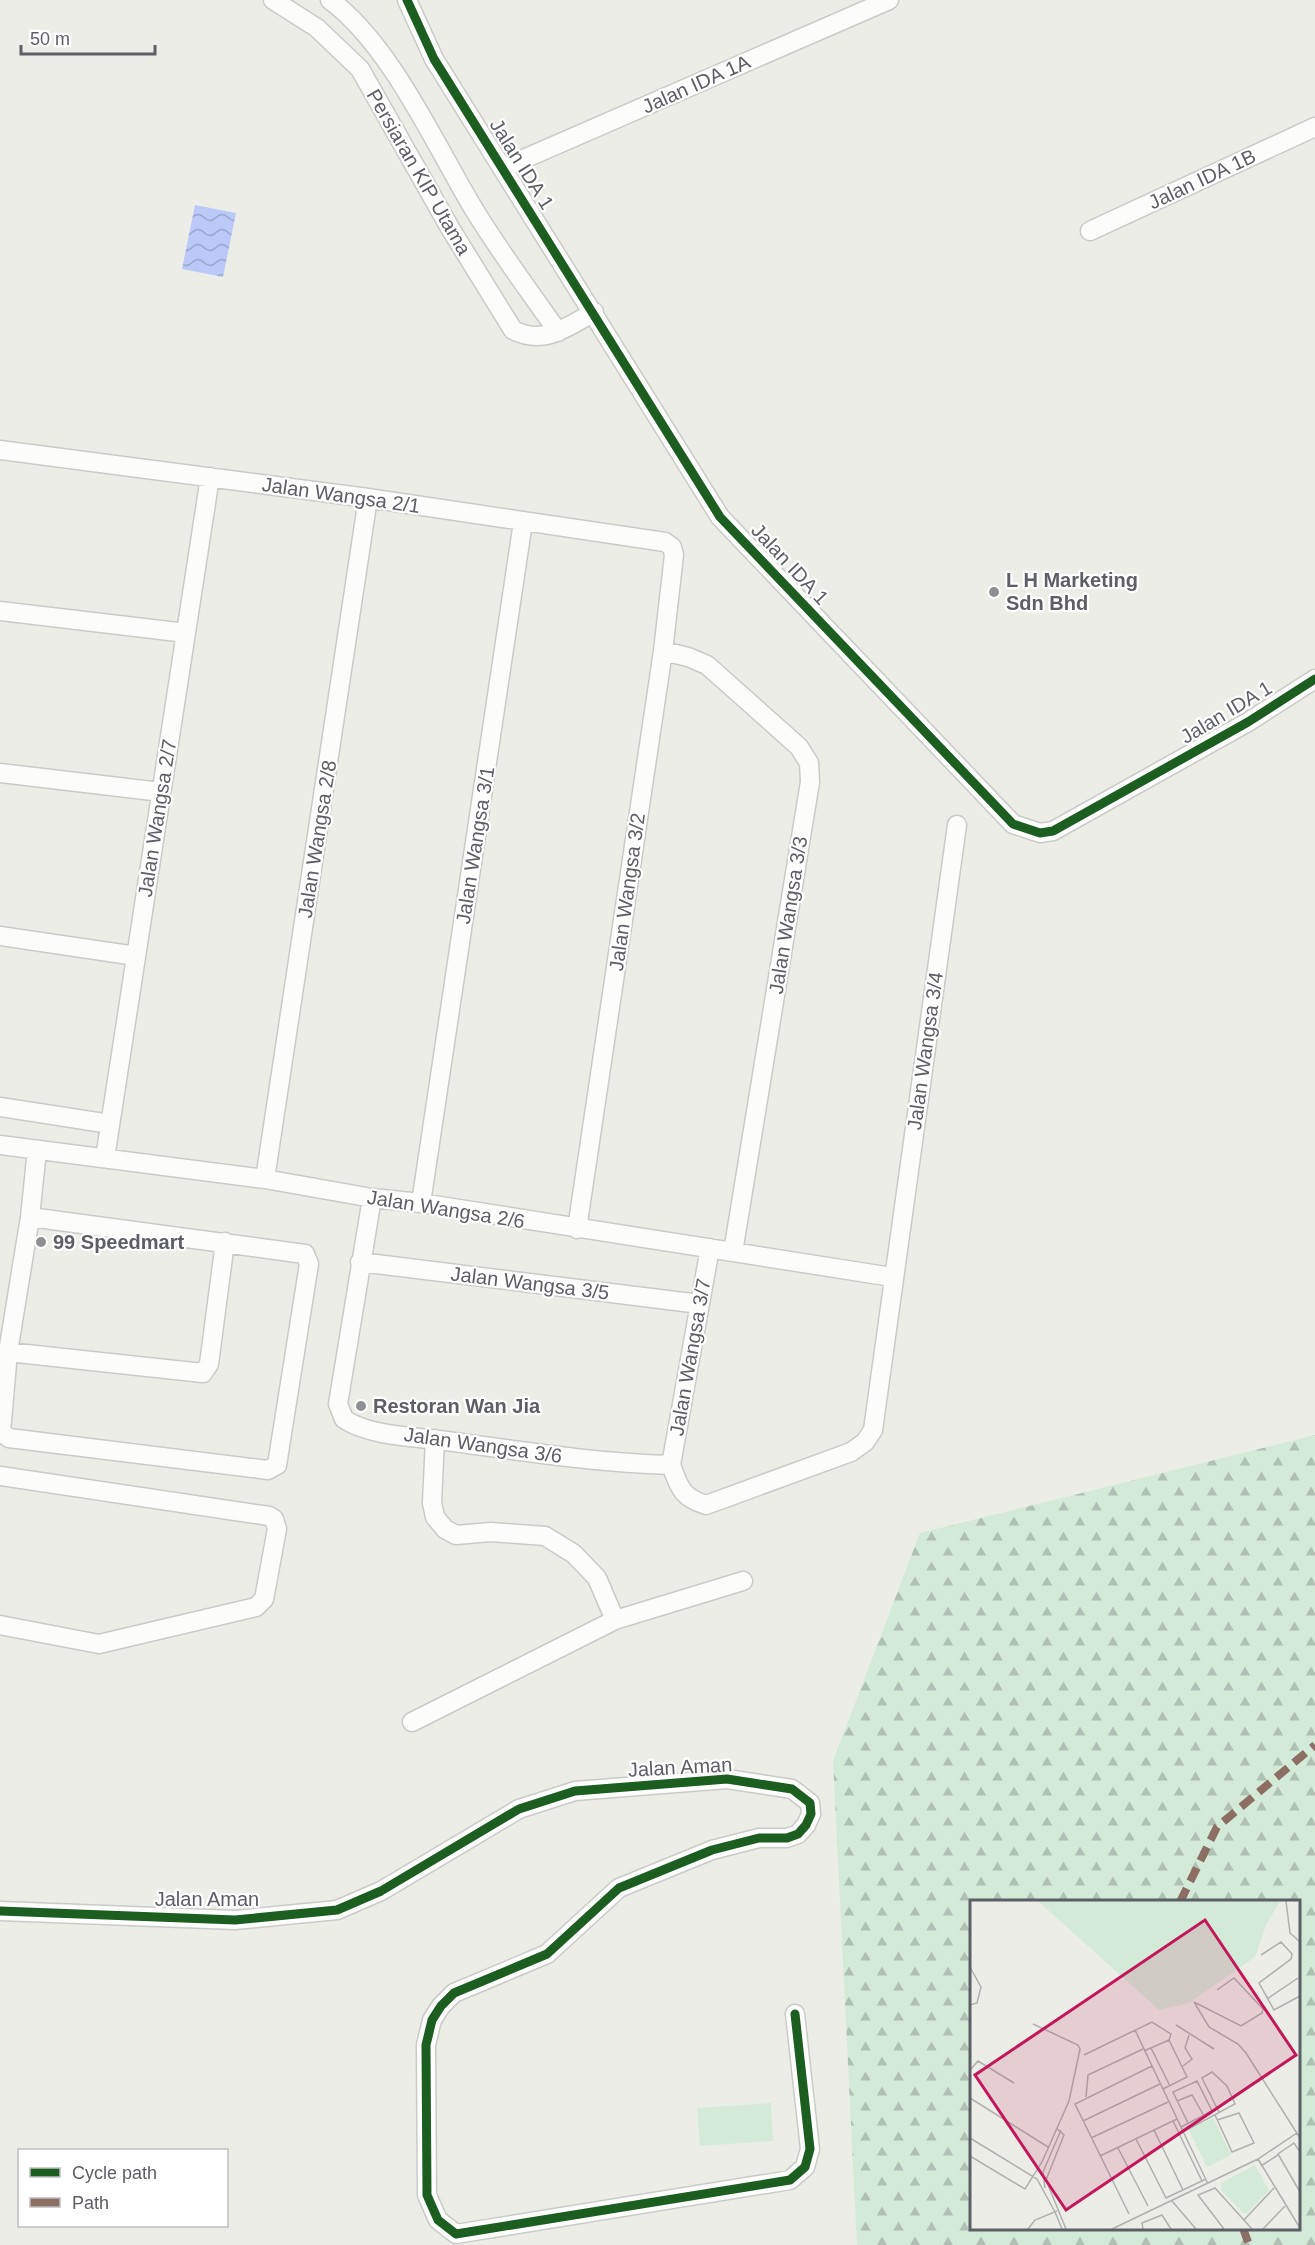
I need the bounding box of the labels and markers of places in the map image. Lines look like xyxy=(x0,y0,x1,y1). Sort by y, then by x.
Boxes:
place label: L H Marketing Sdn Bhd xyxy=(1006,569,1138,614)
marker: L H Marketing Sdn Bhd xyxy=(987,585,1001,599)
place label: 99 Speedmart xyxy=(53,1231,185,1253)
marker: 99 Speedmart xyxy=(34,1235,48,1249)
place label: Restoran Wan Jia xyxy=(373,1395,541,1417)
marker: Restoran Wan Jia xyxy=(354,1399,368,1413)

